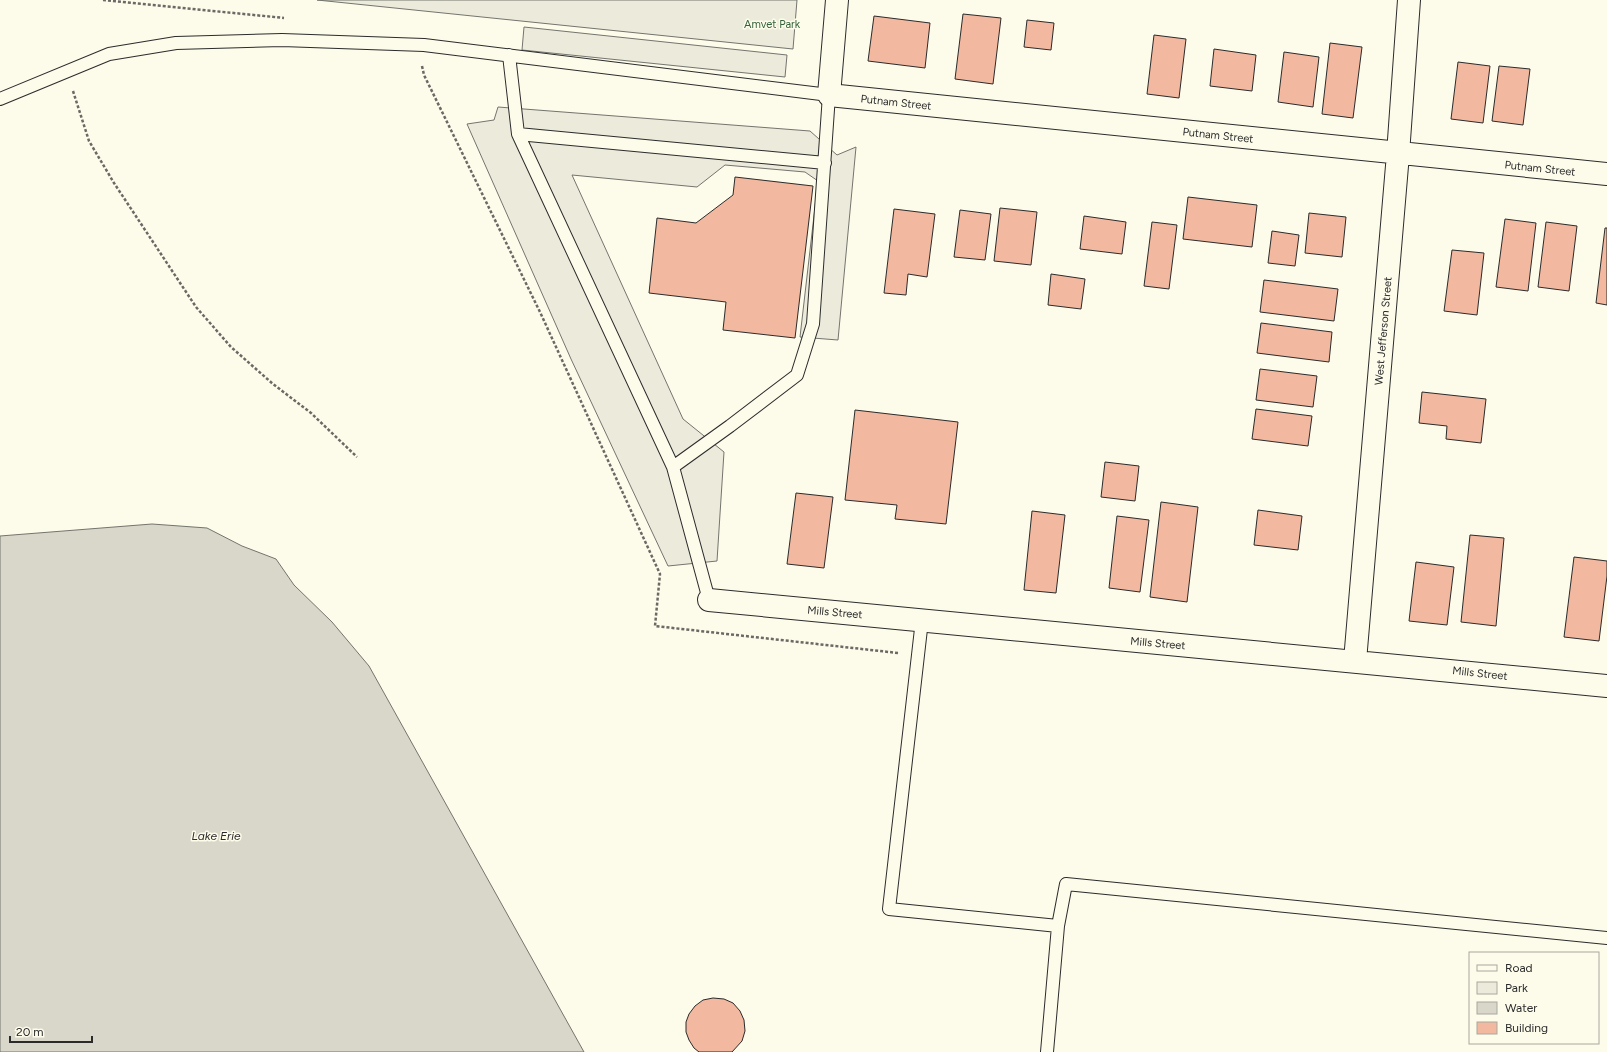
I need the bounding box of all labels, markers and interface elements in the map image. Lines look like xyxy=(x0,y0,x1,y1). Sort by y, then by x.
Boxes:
park label: Amvet Park xyxy=(744,18,801,31)
street label: Putnam Street xyxy=(860,92,932,113)
street label: Putnam Street xyxy=(1182,125,1254,146)
street label: Putnam Street xyxy=(1504,158,1576,179)
street label: West Jefferson Street xyxy=(1372,276,1395,386)
street label: Mills Street xyxy=(807,604,863,621)
street label: Mills Street xyxy=(1130,635,1186,652)
street label: Mills Street xyxy=(1452,664,1508,683)
water label: Lake Erie xyxy=(191,829,241,843)
legend xyxy=(1469,952,1599,1044)
text: Road xyxy=(1505,961,1533,975)
text: Park xyxy=(1505,981,1528,995)
text: Water xyxy=(1505,1001,1537,1015)
scale bar xyxy=(10,1018,92,1044)
text: Building xyxy=(1505,1021,1548,1035)
text: 20 m xyxy=(16,1025,44,1039)

